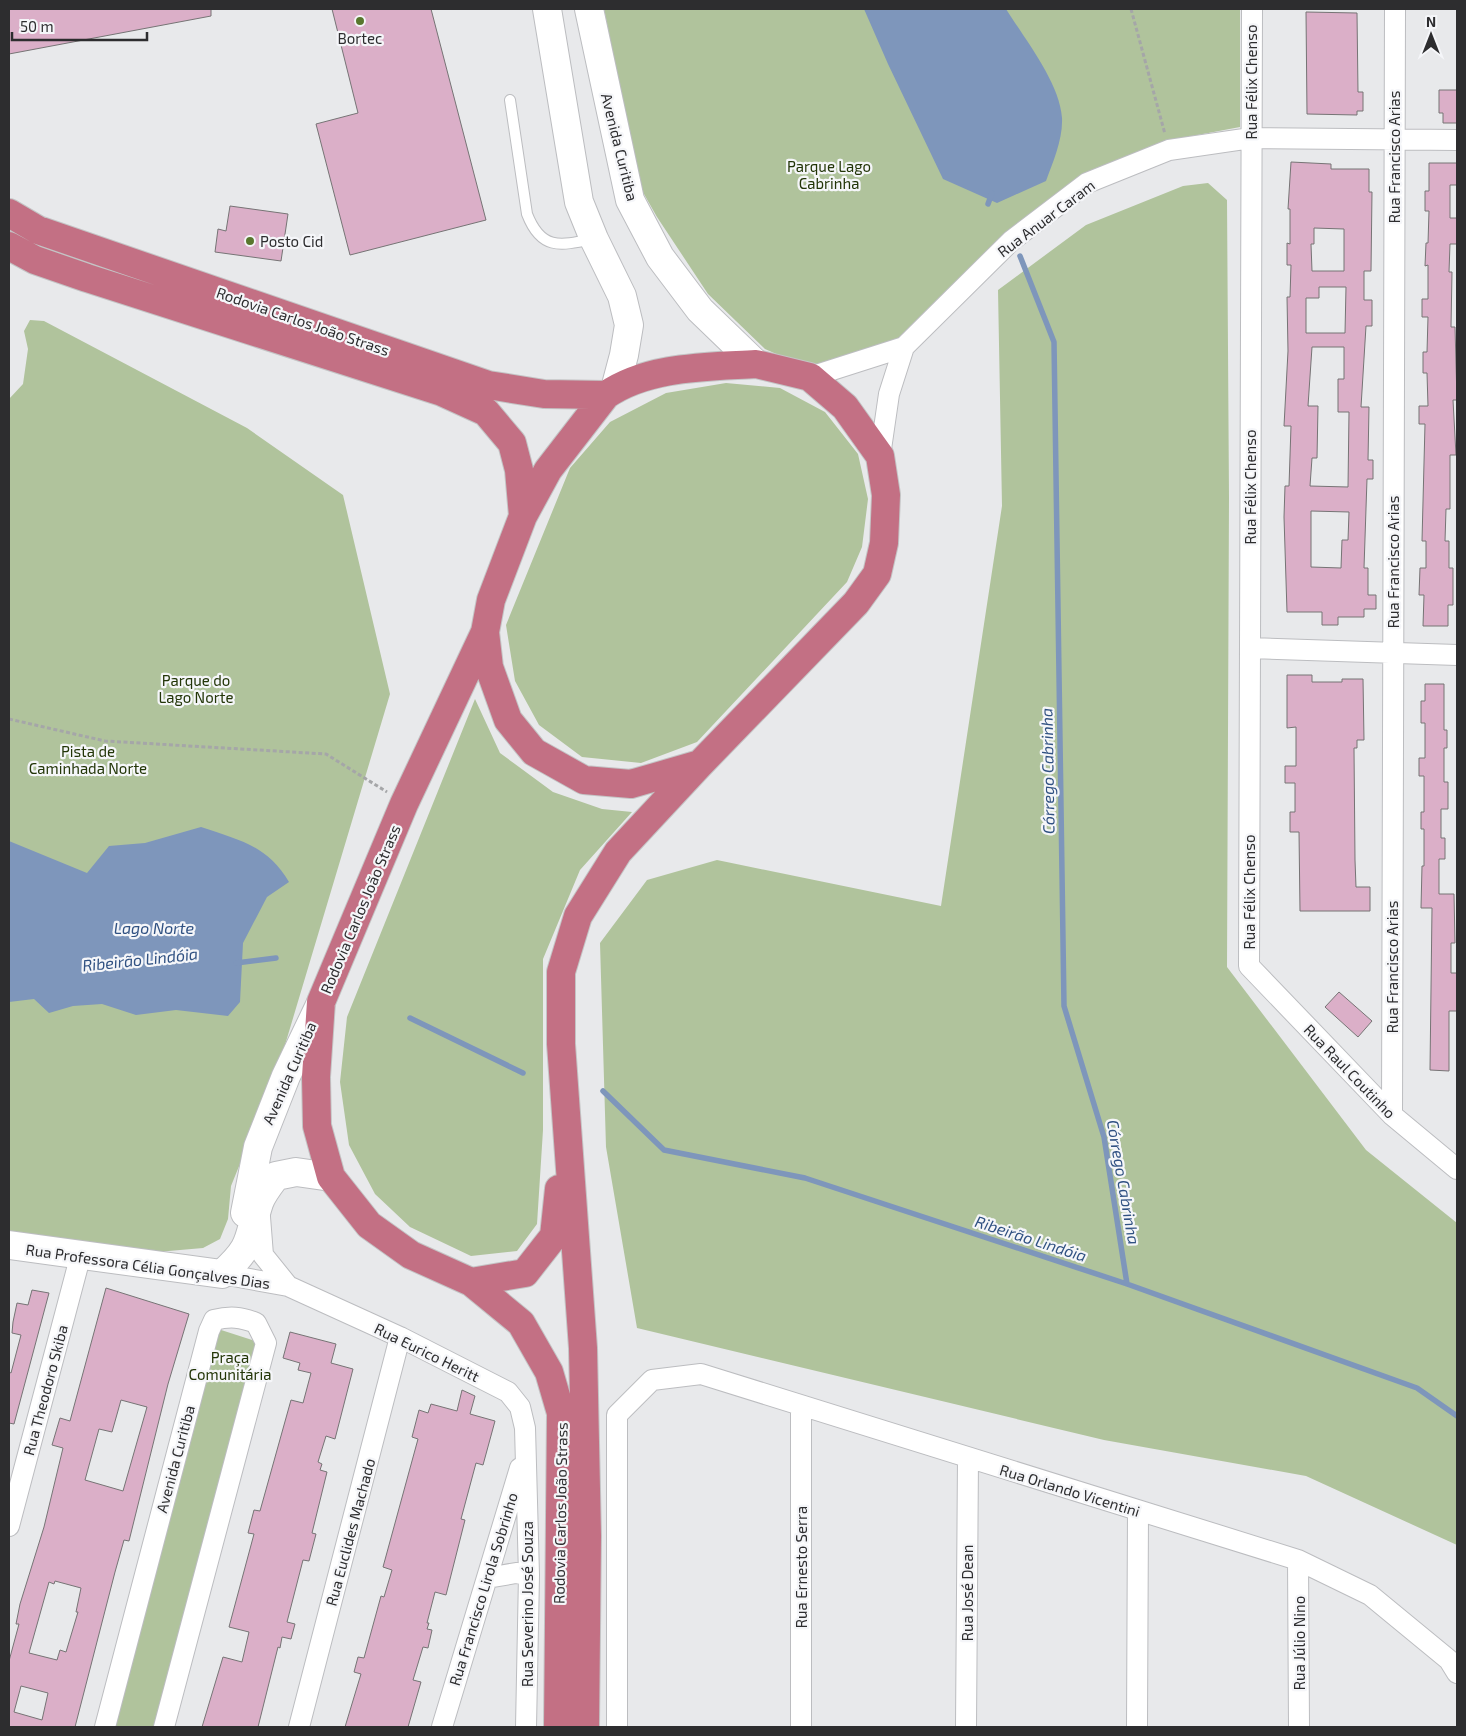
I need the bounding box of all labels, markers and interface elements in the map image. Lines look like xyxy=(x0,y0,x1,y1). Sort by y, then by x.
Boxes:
scale bar xyxy=(12,10,148,42)
north arrow xyxy=(1406,10,1456,60)
text: N xyxy=(1426,13,1436,30)
marker: Bortec xyxy=(354,15,366,27)
text: 50 m xyxy=(20,17,54,35)
street label: Rua Félix Chenso xyxy=(1242,25,1260,139)
place label: Bortec xyxy=(338,29,382,47)
street label: Avenida Curitiba xyxy=(598,91,642,203)
street label: Rua Francisco Arias xyxy=(1385,91,1403,223)
park label: Parque Lago Cabrinha xyxy=(787,157,871,192)
street label: Rua Anuar Caram xyxy=(994,176,1098,260)
place label: Posto Cid xyxy=(260,232,323,250)
marker: Posto Cid xyxy=(244,235,256,247)
street label: Rodovia Carlos João Strass xyxy=(214,283,392,359)
street label: Rua Félix Chenso xyxy=(1241,430,1259,544)
street label: Rua Francisco Arias xyxy=(1384,496,1402,628)
park label: Parque do Lago Norte xyxy=(158,671,234,706)
water label: Córrego Cabrinha xyxy=(1036,708,1058,834)
park label: Pista de Caminhada Norte xyxy=(29,742,147,777)
street label: Rodovia Carlos João Strass xyxy=(316,822,404,996)
street label: Rua Félix Chenso xyxy=(1240,835,1258,949)
street label: Rua Francisco Arias xyxy=(1383,901,1401,1033)
water label: Lago Norte xyxy=(114,918,195,937)
water label: Ribeirão Lindóia xyxy=(81,943,199,975)
street label: Avenida Curitiba xyxy=(258,1019,320,1127)
street label: Rua Raul Coutinho xyxy=(1300,1020,1400,1122)
water label: Córrego Cabrinha xyxy=(1104,1118,1144,1246)
water label: Ribeirão Lindóia xyxy=(973,1211,1089,1265)
street label: Rua Professora Célia Gonçalves Dias xyxy=(24,1240,271,1293)
street label: Rua Eurico Heritt xyxy=(372,1319,483,1385)
street label: Rua Theodoro Skiba xyxy=(19,1323,71,1457)
park label: Praça Comunitária xyxy=(188,1348,272,1383)
street label: Avenida Curitiba xyxy=(152,1403,198,1515)
street label: Rodovia Carlos João Strass xyxy=(549,1422,571,1604)
street label: Rua Euclides Machado xyxy=(322,1456,378,1608)
street label: Rua Orlando Vicentini xyxy=(998,1460,1142,1520)
street label: Rua Francisco Lirola Sobrinho xyxy=(445,1490,521,1688)
street label: Rua Ernesto Serra xyxy=(792,1506,810,1628)
street label: Rua Severino José Souza xyxy=(518,1521,536,1687)
street label: Rua José Dean xyxy=(958,1545,976,1641)
street label: Rua Júlio Nino xyxy=(1290,1596,1308,1690)

